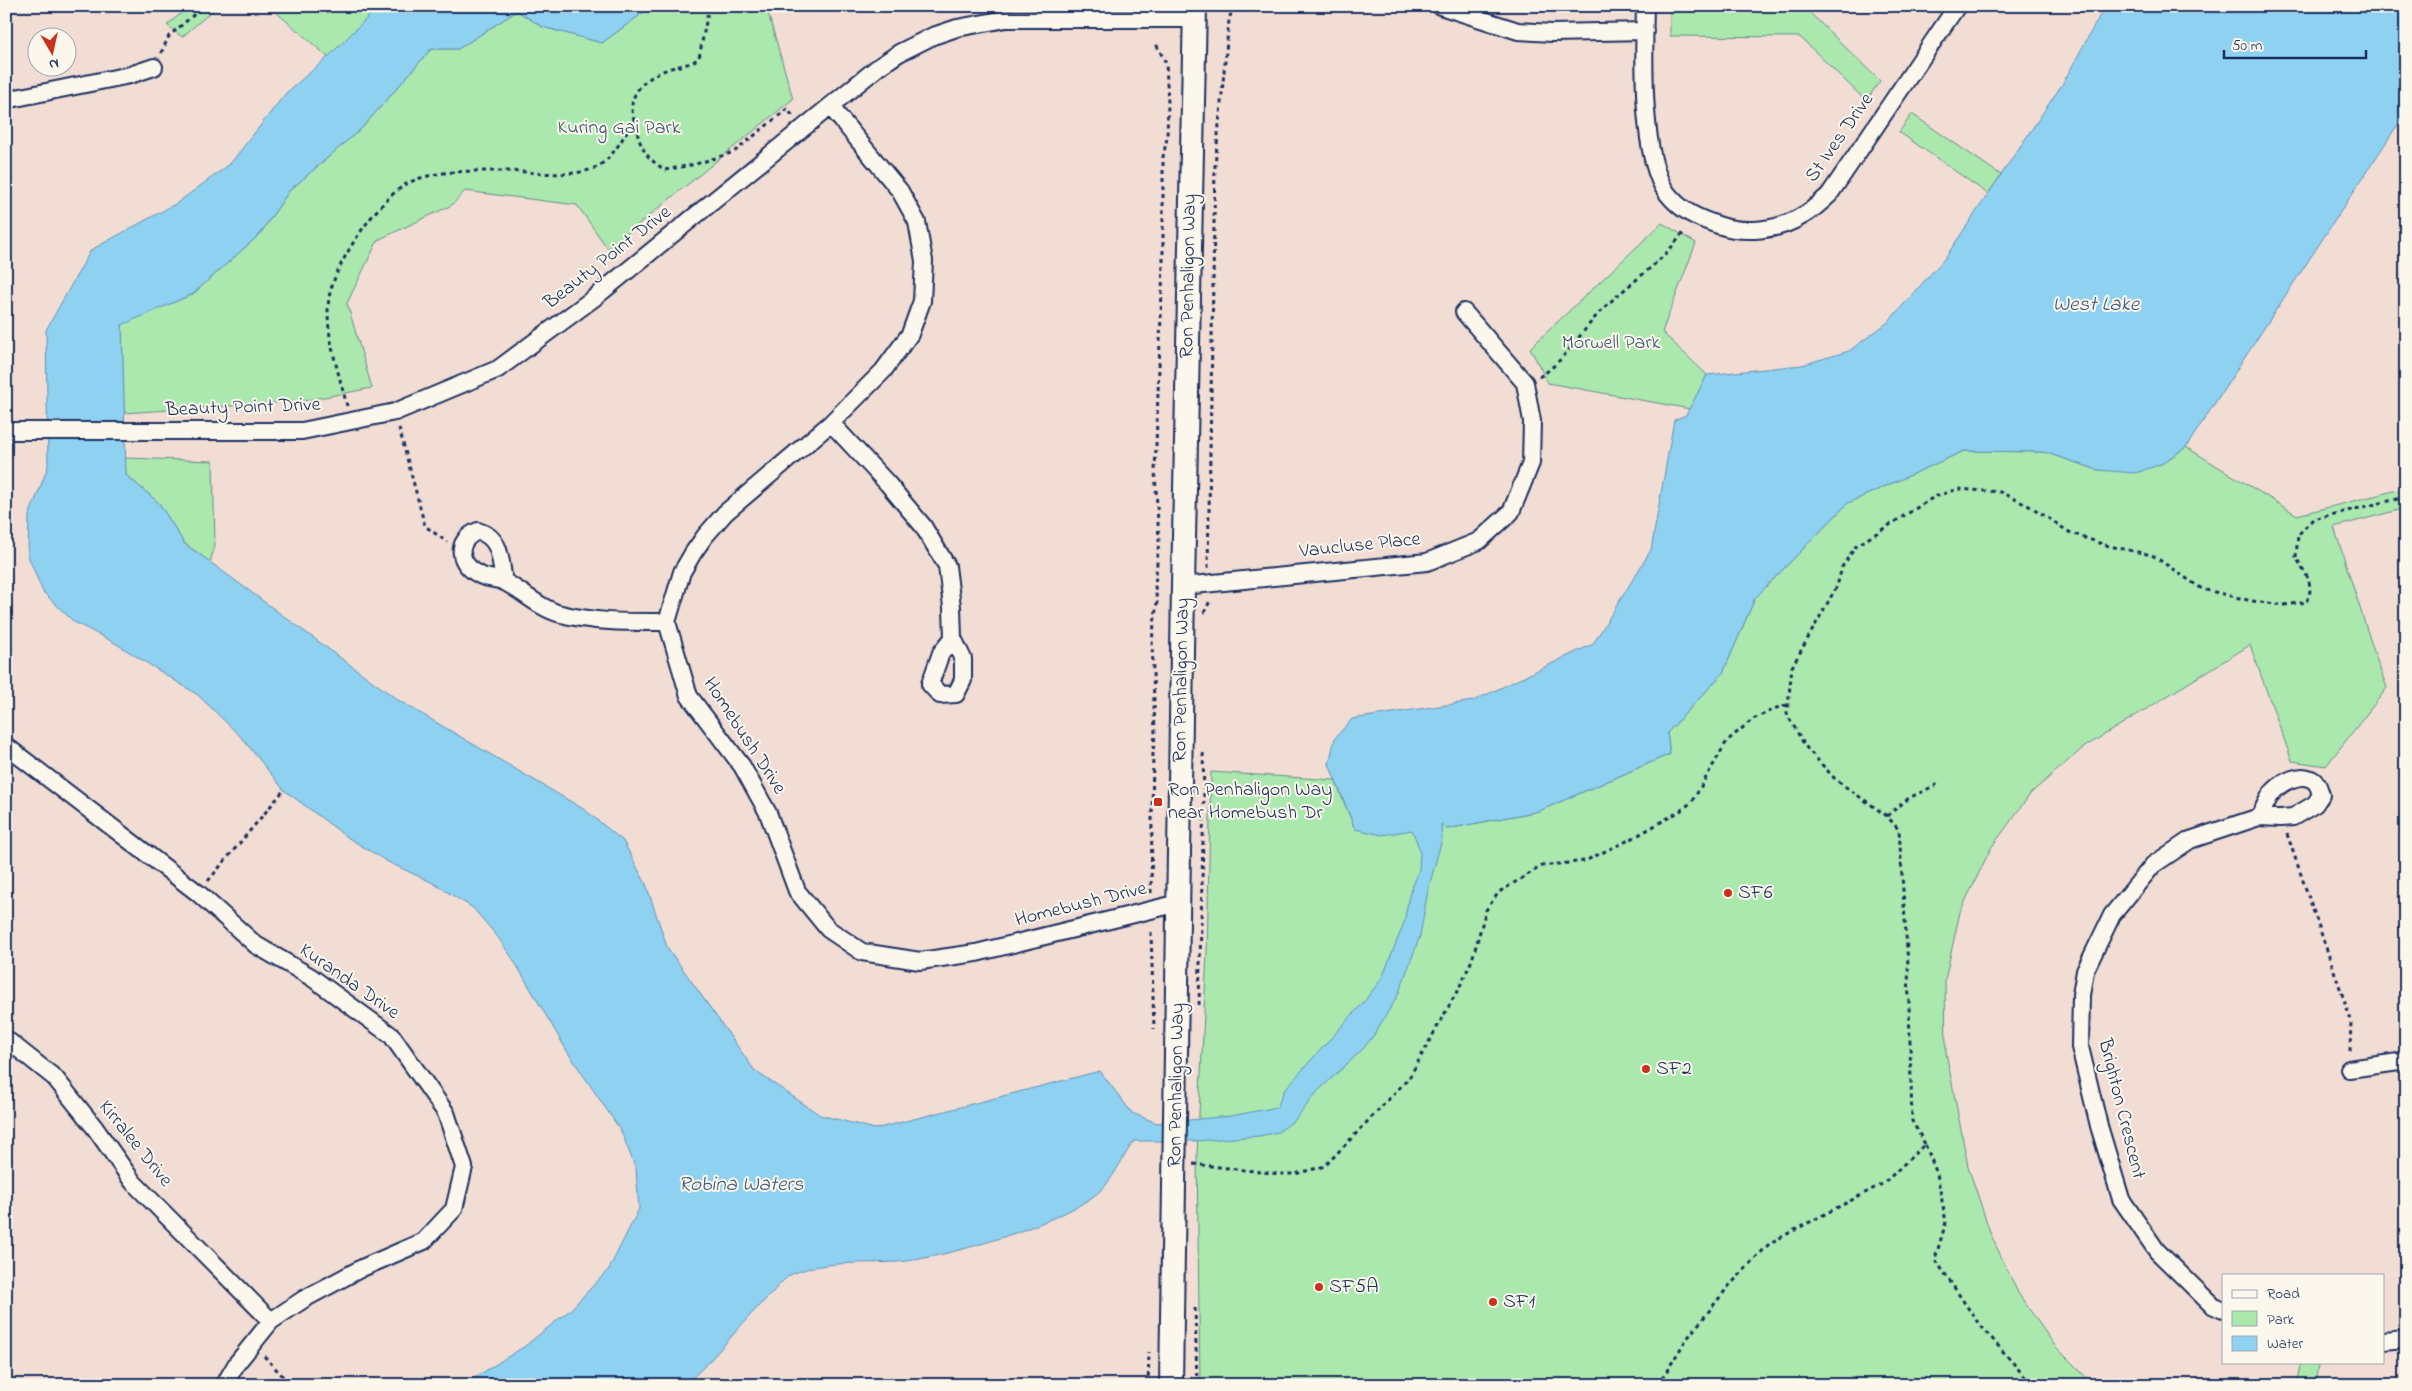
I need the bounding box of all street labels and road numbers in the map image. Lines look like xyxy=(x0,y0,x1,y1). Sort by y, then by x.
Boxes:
street label: St Ives Drive xyxy=(1798,87,1882,189)
street label: Ron Penhaligon Way xyxy=(1173,194,1206,358)
street label: Beauty Point Drive xyxy=(537,199,678,318)
street label: Beauty Point Drive xyxy=(164,391,321,425)
street label: Vaucluse Place xyxy=(1297,525,1422,567)
street label: Ron Penhaligon Way xyxy=(1166,598,1199,762)
street label: Homebush Drive xyxy=(695,672,793,800)
street label: Homebush Drive xyxy=(1012,875,1150,935)
street label: Kuranda Drive xyxy=(293,937,405,1027)
street label: Ron Penhaligon Way xyxy=(1161,1003,1194,1167)
street label: Brighton Crescent xyxy=(2088,1035,2153,1183)
street label: Kirralee Drive xyxy=(91,1094,179,1194)

